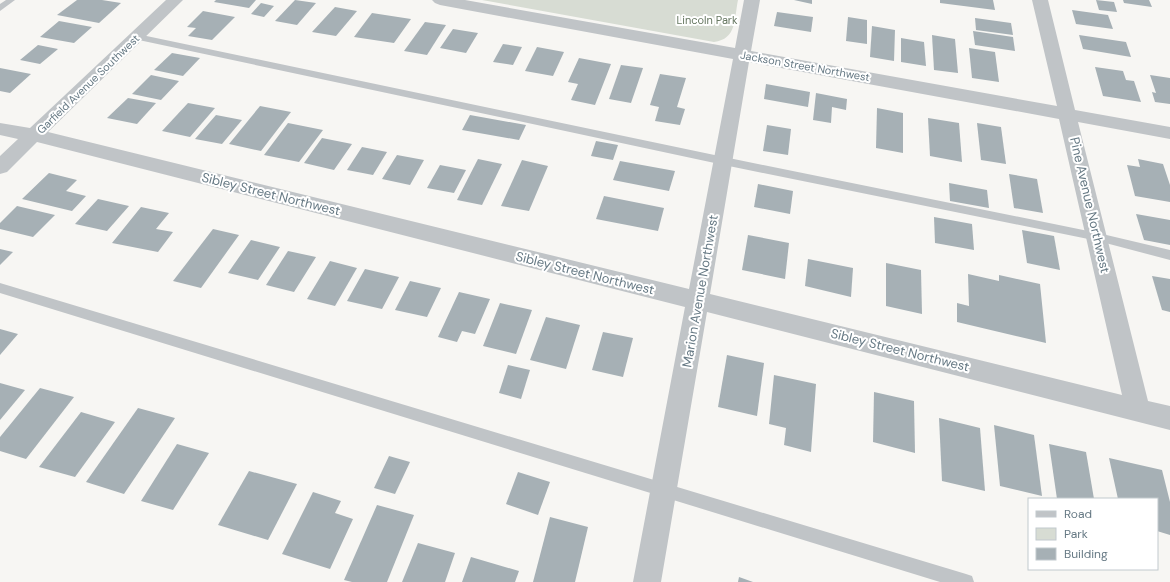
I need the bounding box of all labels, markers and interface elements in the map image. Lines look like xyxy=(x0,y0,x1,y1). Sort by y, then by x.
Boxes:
park label: Lincoln Park xyxy=(677,13,738,27)
street label: Garfield Avenue Southwest xyxy=(34,31,142,137)
street label: Jackson Street Northwest xyxy=(739,48,871,84)
street label: Pine Avenue Northwest xyxy=(1066,135,1114,275)
street label: Sibley Street Northwest xyxy=(200,169,342,219)
street label: Marion Avenue Northwest xyxy=(678,213,722,369)
street label: Sibley Street Northwest xyxy=(514,248,656,298)
street label: Sibley Street Northwest xyxy=(829,325,971,375)
legend xyxy=(1028,498,1158,570)
text: Road xyxy=(1064,506,1092,522)
text: Park xyxy=(1064,526,1088,542)
text: Building xyxy=(1064,546,1108,562)

